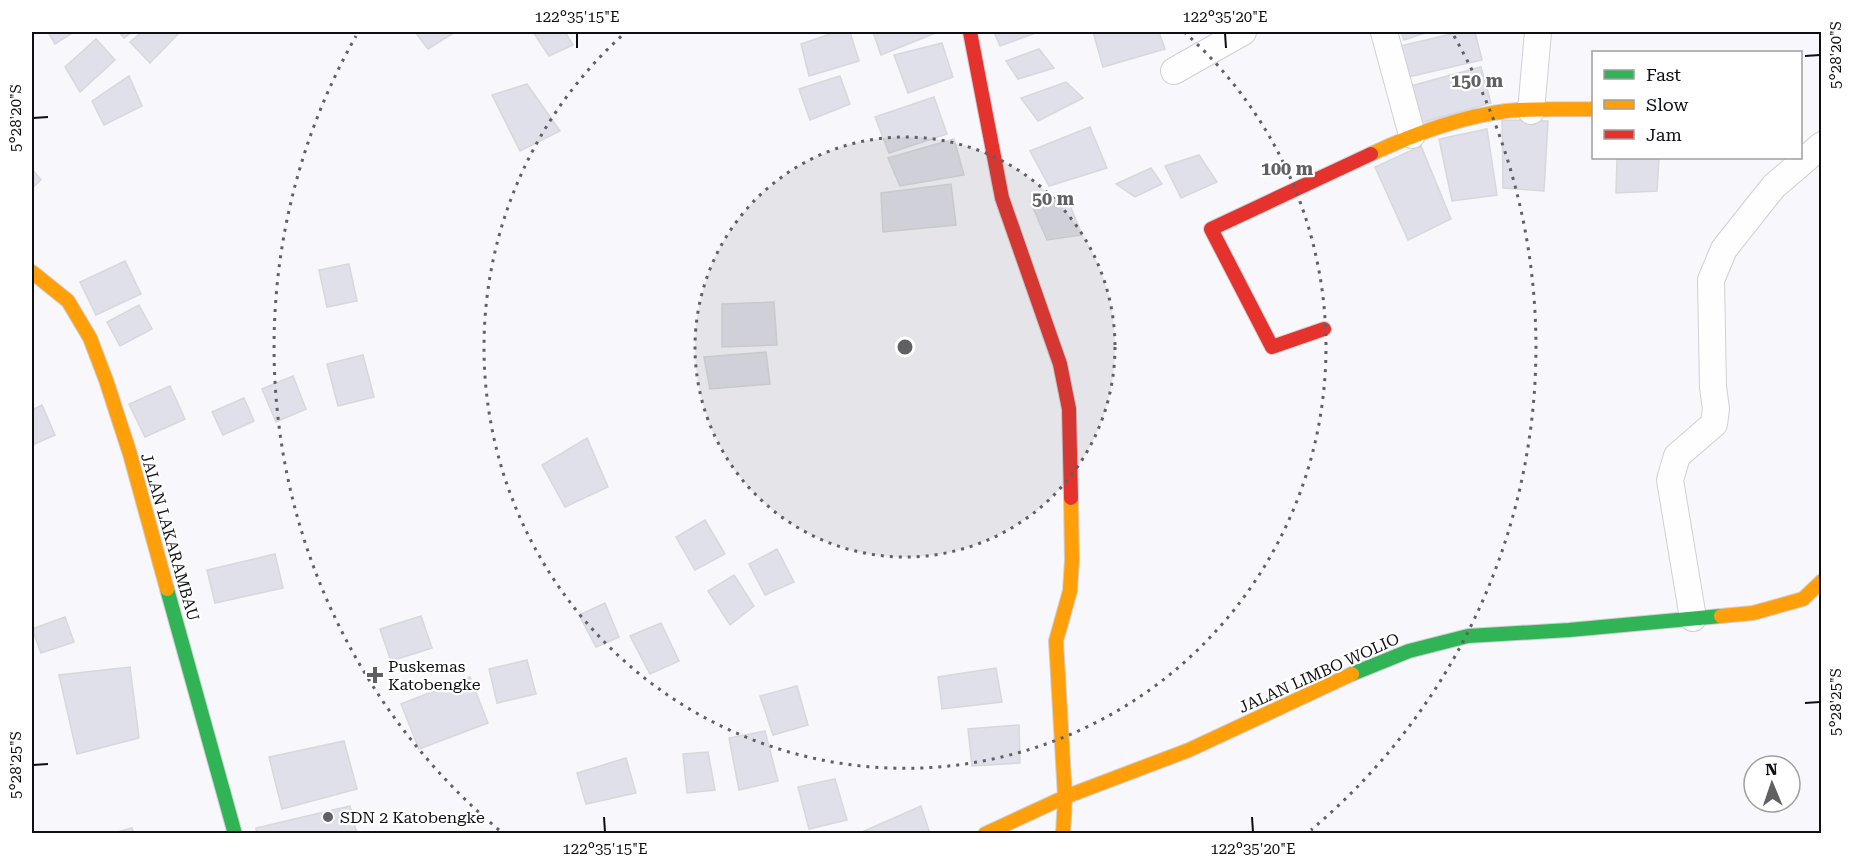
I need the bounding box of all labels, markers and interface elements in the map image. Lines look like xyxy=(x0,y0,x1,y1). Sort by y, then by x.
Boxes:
text: 122°35'15"E xyxy=(534,8,620,26)
text: 122°35'20"E xyxy=(1182,8,1268,26)
text: 5°28'20"S xyxy=(1827,21,1845,89)
legend xyxy=(1592,51,1802,159)
text: Fast xyxy=(1646,64,1681,85)
text: 150 m xyxy=(1451,70,1504,91)
text: 5°28'20"S xyxy=(7,84,25,152)
text: Slow xyxy=(1646,94,1688,115)
text: Jam xyxy=(1646,124,1682,145)
text: 100 m xyxy=(1261,158,1314,179)
text: 50 m xyxy=(1032,188,1075,209)
centre of rings xyxy=(895,337,915,357)
street label: JALAN LAKARAMBAU xyxy=(137,451,203,623)
street label: JALAN LIMBO WOLIO xyxy=(1236,629,1402,717)
place label: Puskemas Katobengke xyxy=(388,657,481,694)
marker: Puskemas Katobengke xyxy=(366,666,384,684)
text: 5°28'25"S xyxy=(1827,668,1845,736)
text: 5°28'25"S xyxy=(7,731,25,799)
north arrow xyxy=(1742,754,1802,814)
text: N xyxy=(1765,760,1778,779)
place label: SDN 2 Katobengke xyxy=(340,808,485,827)
marker: SDN 2 Katobengke xyxy=(321,810,335,824)
text: 122°35'15"E xyxy=(562,840,648,858)
text: 122°35'20"E xyxy=(1210,840,1296,858)

